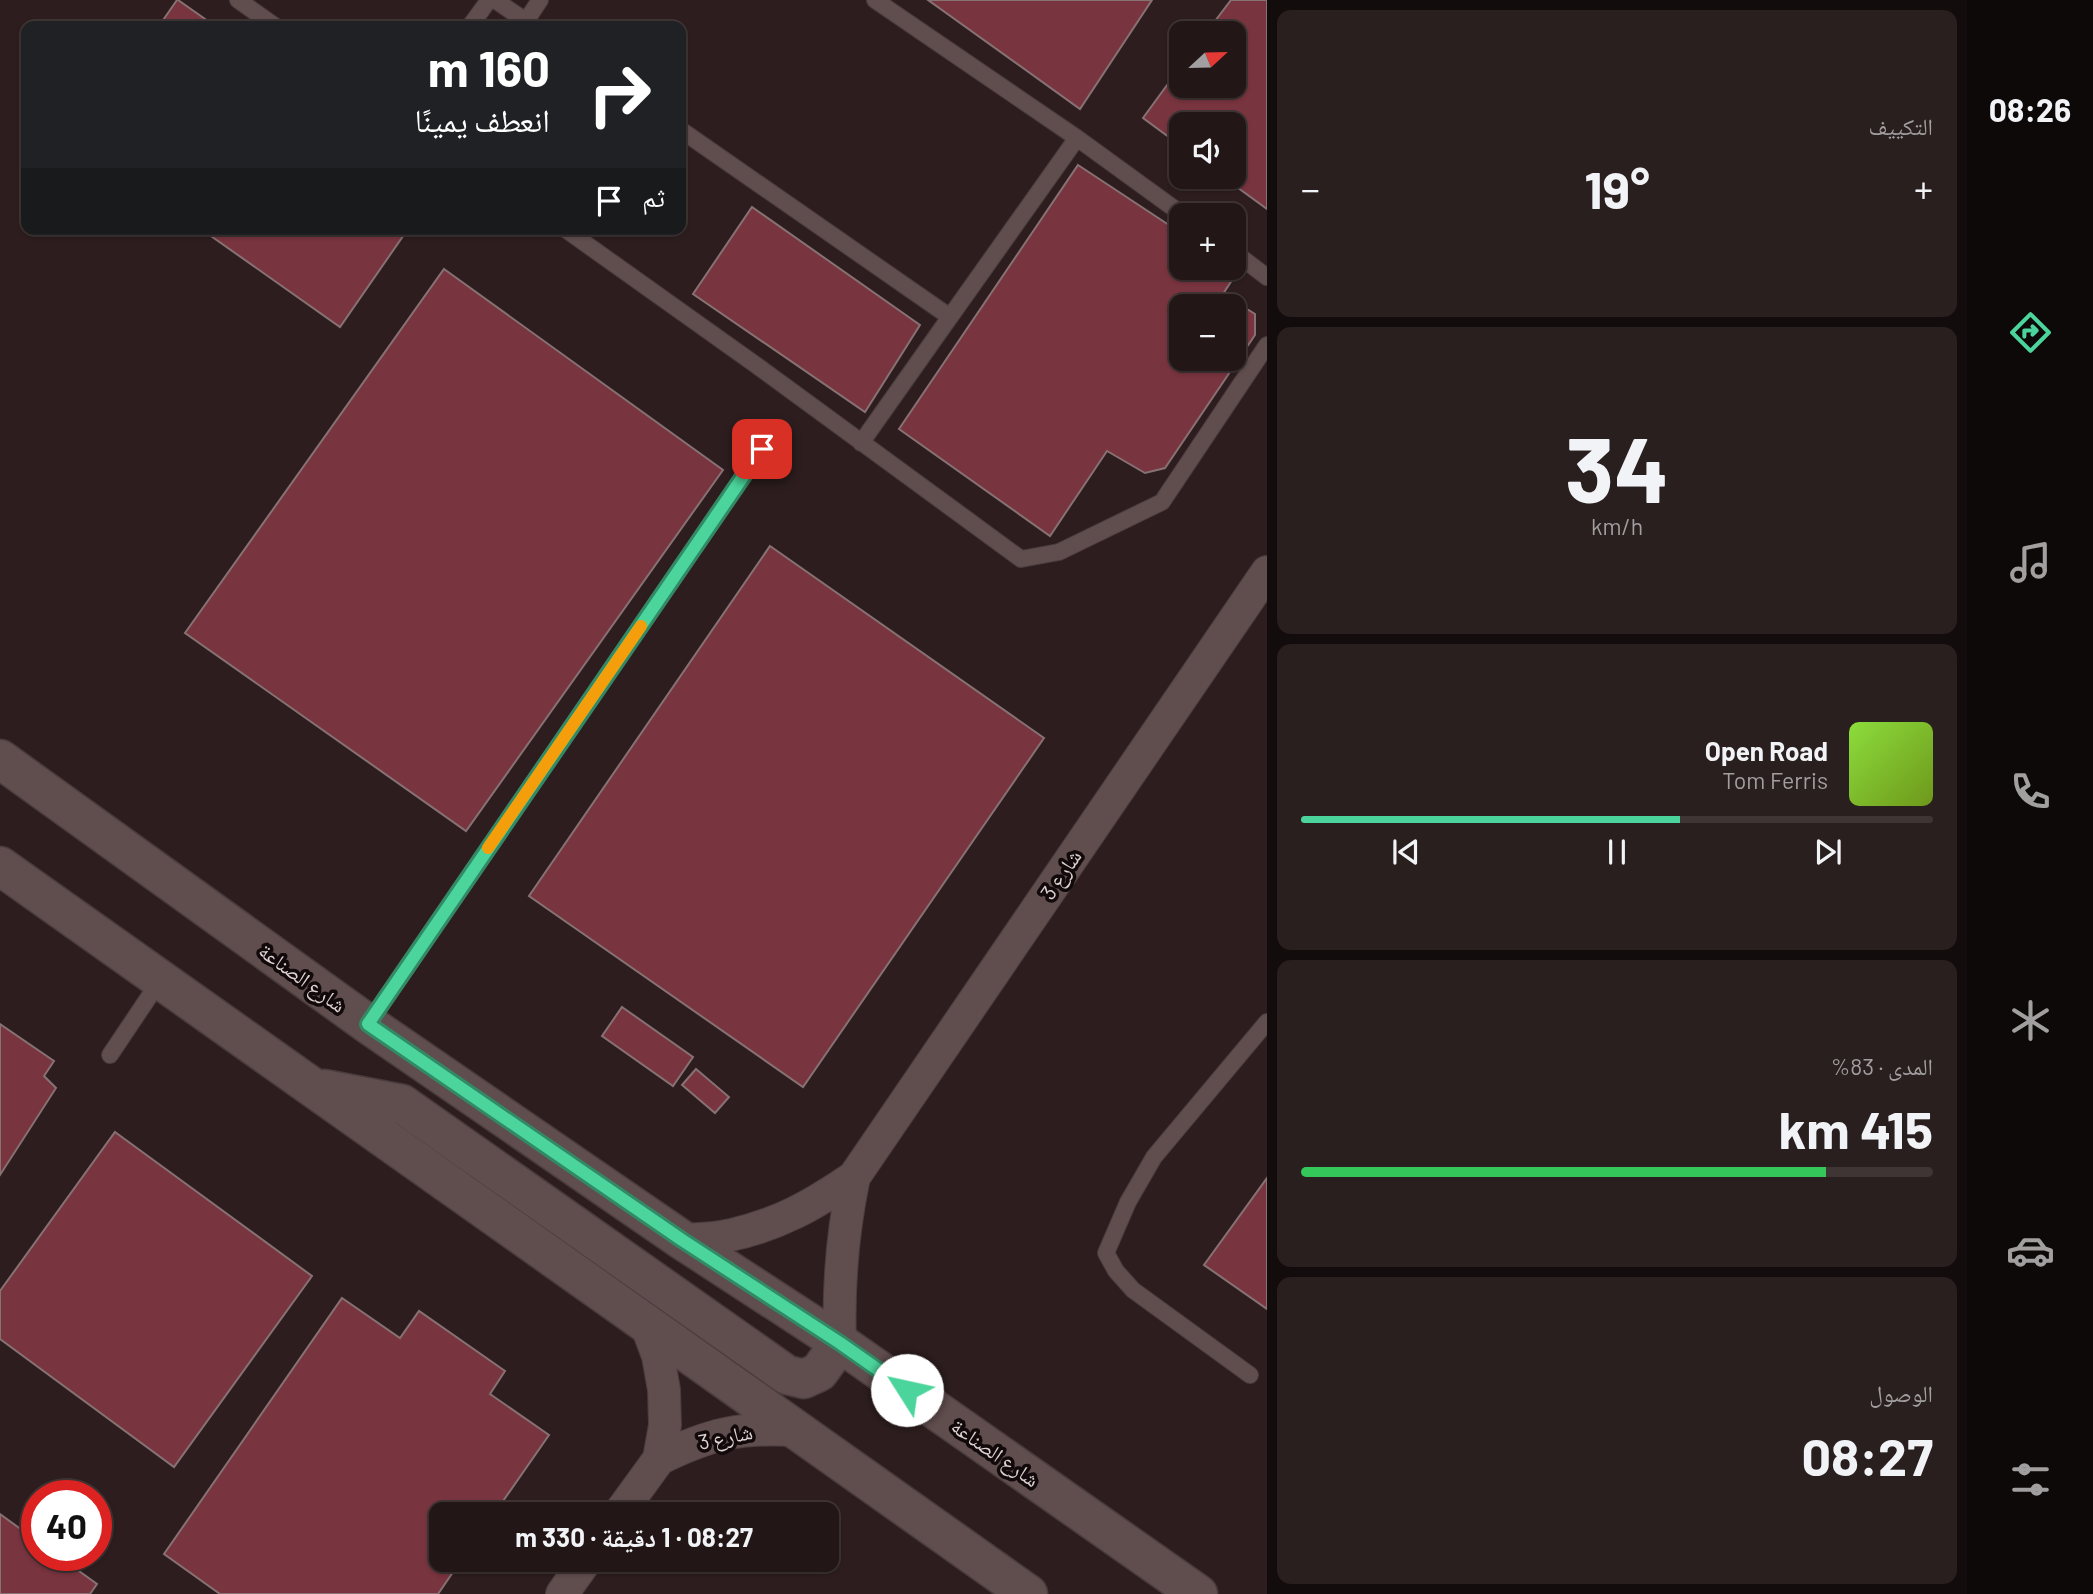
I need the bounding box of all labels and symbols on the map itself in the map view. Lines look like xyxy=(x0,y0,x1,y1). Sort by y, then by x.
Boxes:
north arrow xyxy=(1169,21,1246,98)
pin xyxy=(732,419,792,479)
street label: شارع 3 xyxy=(1034,844,1087,905)
street label: شارع الصناعة xyxy=(253,937,351,1019)
position arrow xyxy=(870,1353,944,1427)
street label: شارع الصناعة xyxy=(946,1413,1045,1493)
street label: شارع 3 xyxy=(696,1418,755,1456)
speed limit sign: 40 xyxy=(21,1480,112,1571)

